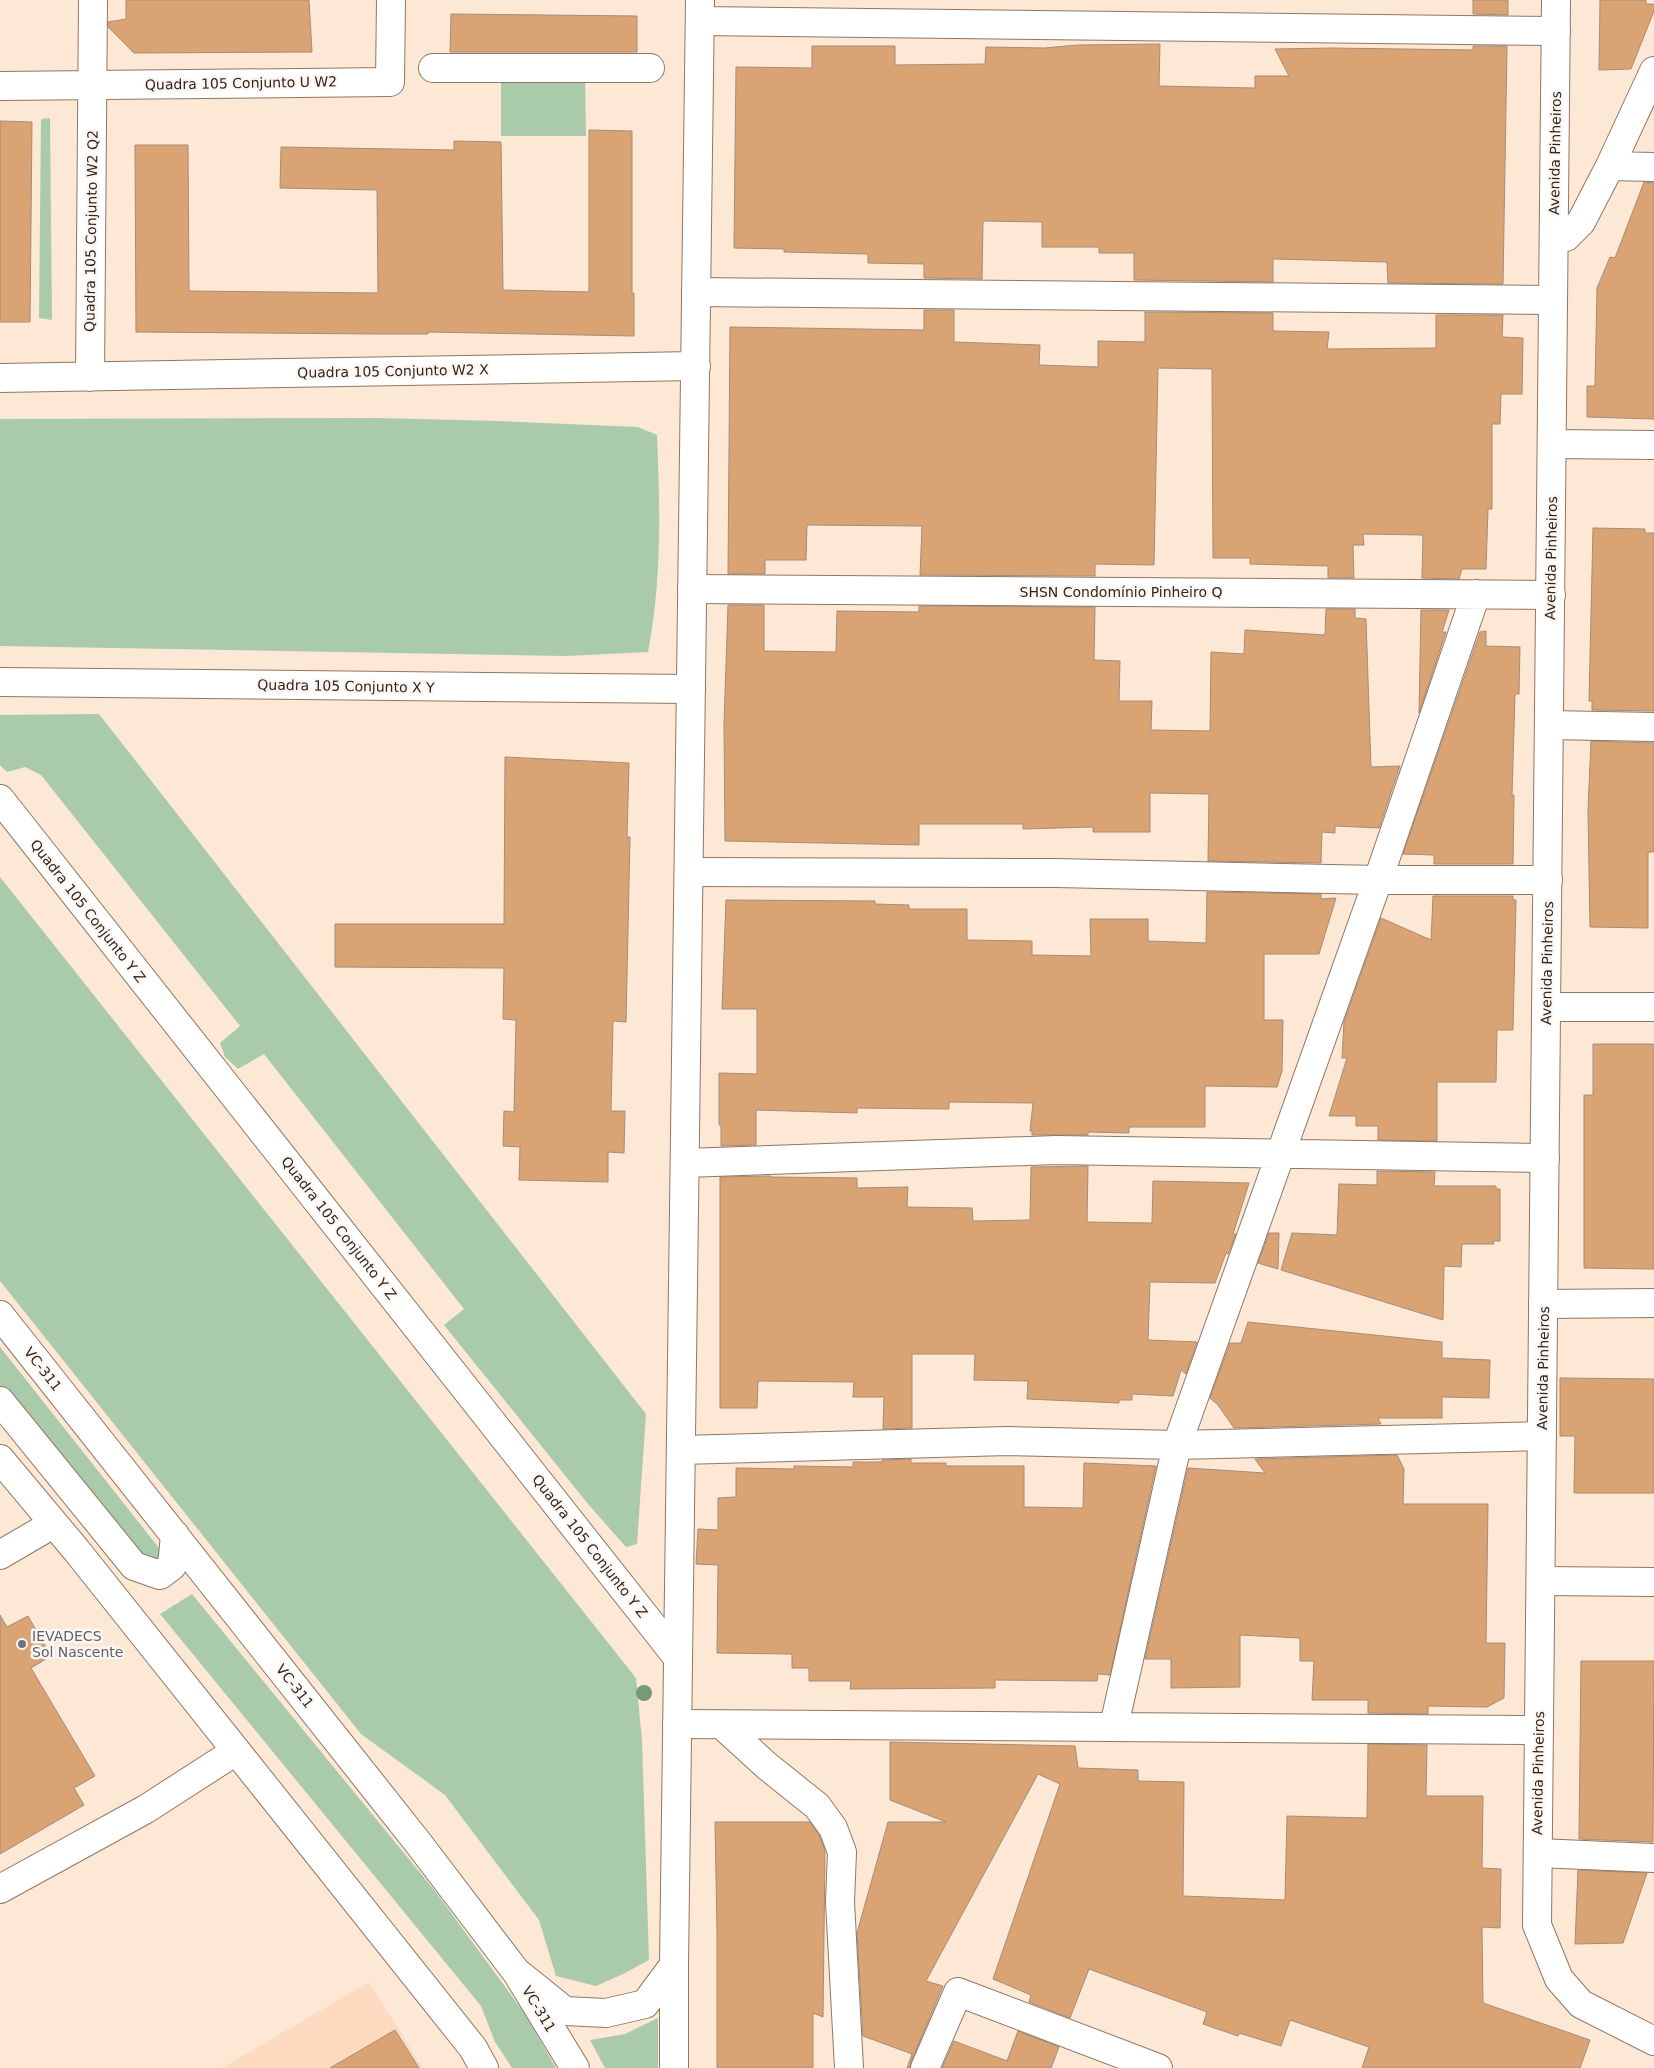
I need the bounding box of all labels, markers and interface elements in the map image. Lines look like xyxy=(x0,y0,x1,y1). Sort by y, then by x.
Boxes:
street label: Quadra 105 Conjunto U W2 xyxy=(145,73,337,93)
street label: Avenida Pinheiros xyxy=(1546,91,1564,215)
street label: Quadra 105 Conjunto W2 Q2 xyxy=(81,130,101,332)
street label: Quadra 105 Conjunto W2 X xyxy=(297,361,489,381)
street label: Avenida Pinheiros xyxy=(1542,496,1560,620)
street label: SHSN Condomínio Pinheiro Q xyxy=(1020,584,1222,600)
street label: Quadra 105 Conjunto X Y xyxy=(257,676,435,696)
street label: Quadra 105 Conjunto Y Z xyxy=(27,836,149,986)
street label: Avenida Pinheiros xyxy=(1538,901,1556,1025)
street label: Quadra 105 Conjunto Y Z xyxy=(278,1153,400,1303)
street label: Avenida Pinheiros xyxy=(1534,1306,1552,1430)
street label: VC-311 xyxy=(21,1344,65,1394)
street label: Quadra 105 Conjunto Y Z xyxy=(529,1471,651,1621)
place label: IEVADECS Sol Nascente xyxy=(32,1628,123,1660)
marker: IEVADECS Sol Nascente xyxy=(16,1638,28,1650)
street label: VC-311 xyxy=(273,1661,317,1711)
street label: Avenida Pinheiros xyxy=(1529,1711,1547,1835)
street label: VC-311 xyxy=(519,1983,559,2035)

